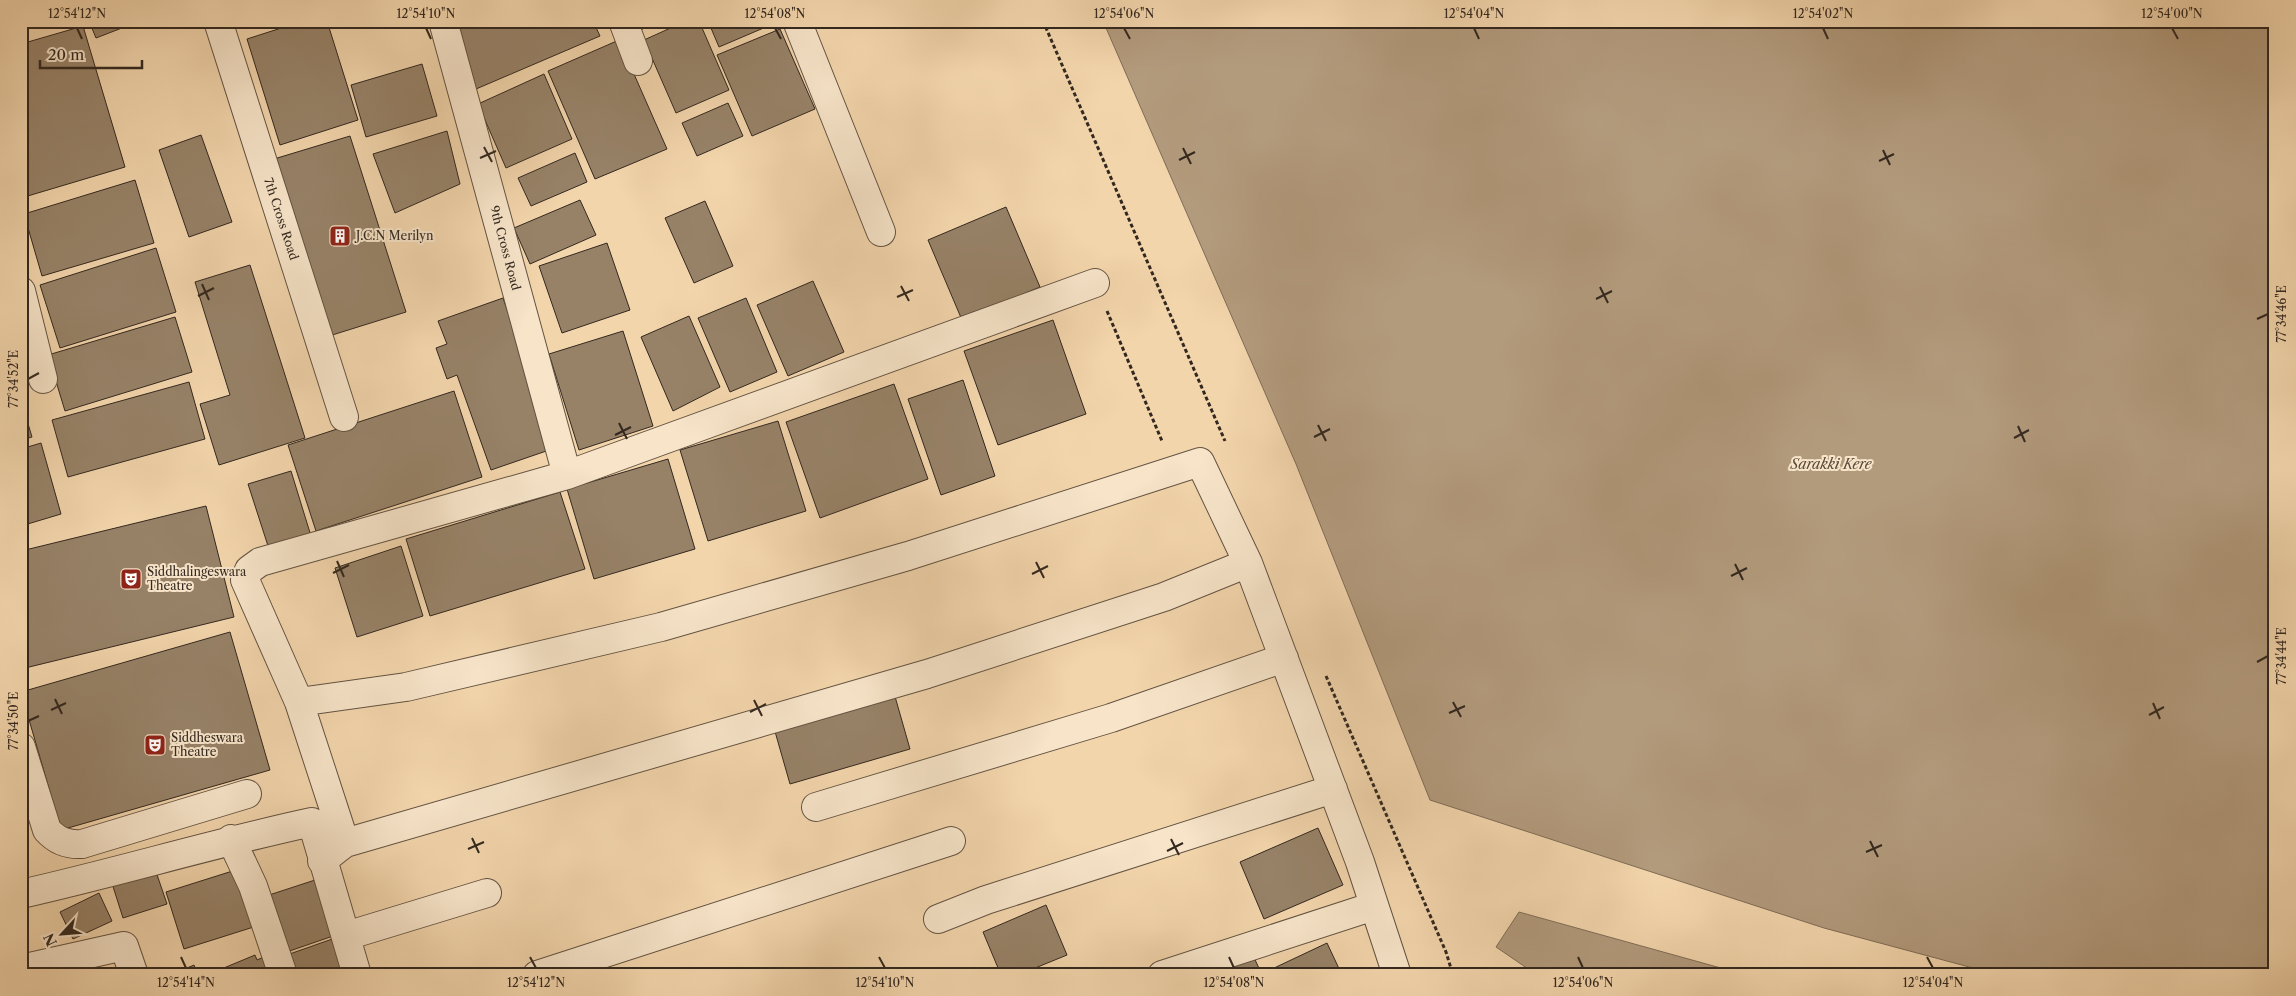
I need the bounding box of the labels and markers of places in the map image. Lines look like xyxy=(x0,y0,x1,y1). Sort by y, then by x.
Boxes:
building icon: J.C.N Merilyn xyxy=(328,224,352,248)
place label: J.C.N Merilyn xyxy=(354,228,434,243)
place label: Siddhalingeswara Theatre xyxy=(147,564,247,593)
theatre icon: Siddhalingeswara Theatre xyxy=(119,567,143,591)
place label: Siddheswara Theatre xyxy=(171,730,244,759)
theatre icon: Siddheswara Theatre xyxy=(143,733,167,757)

